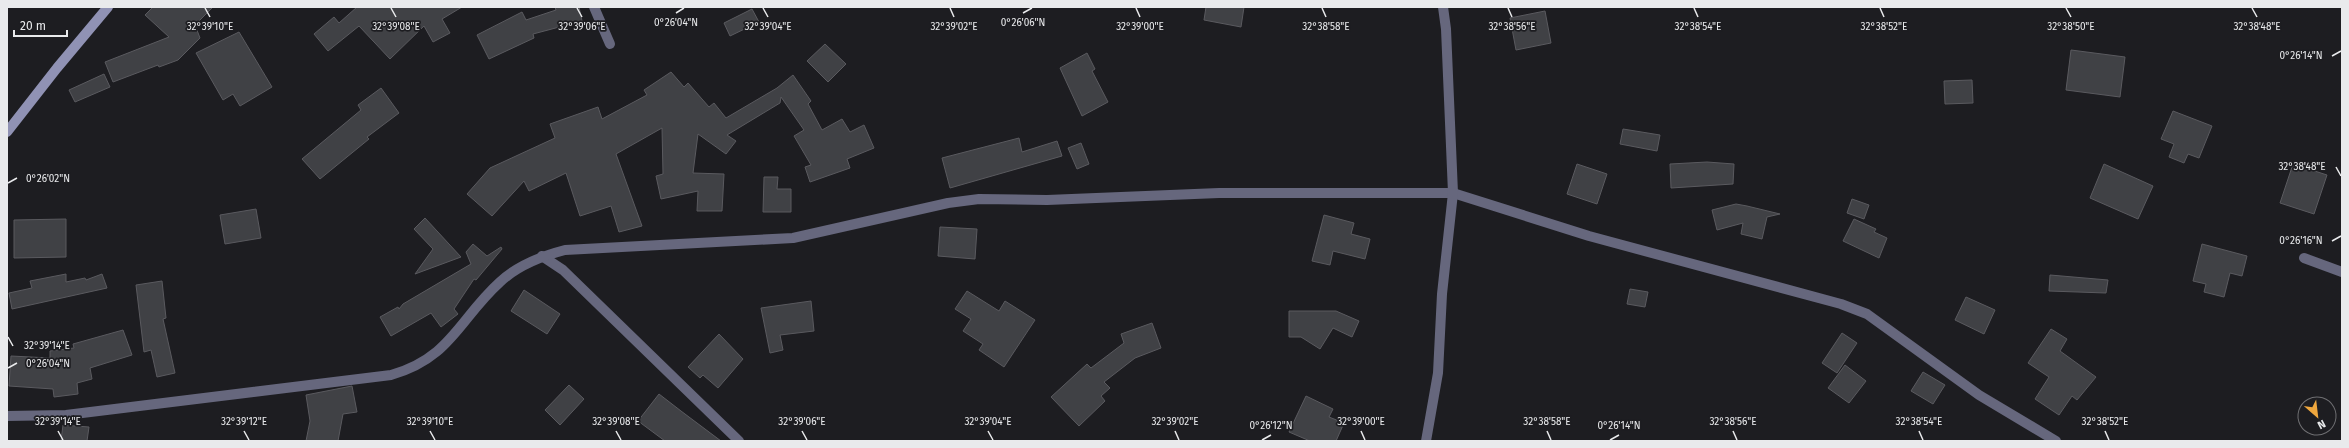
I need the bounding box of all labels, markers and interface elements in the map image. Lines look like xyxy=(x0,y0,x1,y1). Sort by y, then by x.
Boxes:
scale bar xyxy=(14,12,67,38)
text: 0°26'04"N xyxy=(654,17,698,29)
text: 0°26'06"N xyxy=(1001,17,1045,29)
text: 20 m xyxy=(20,19,46,33)
text: 32°39'10"E xyxy=(187,21,233,33)
text: 32°39'08"E xyxy=(372,21,420,33)
text: 32°39'06"E xyxy=(558,21,606,33)
text: 32°39'04"E xyxy=(744,21,792,33)
text: 32°39'02"E xyxy=(930,21,978,33)
text: 32°39'00"E xyxy=(1116,21,1164,33)
text: 32°38'58"E xyxy=(1302,21,1350,33)
text: 32°38'56"E xyxy=(1488,21,1536,33)
text: 32°38'54"E xyxy=(1675,21,1721,33)
text: 32°38'52"E xyxy=(1861,21,1907,33)
text: 32°38'50"E xyxy=(2047,21,2095,33)
text: 32°38'48"E xyxy=(2233,21,2281,33)
text: 0°26'14"N xyxy=(2279,50,2323,62)
text: 32°38'48"E xyxy=(2278,161,2326,173)
text: 0°26'02"N xyxy=(26,173,70,185)
text: 0°26'16"N xyxy=(2279,235,2323,247)
text: 32°39'14"E xyxy=(24,340,70,352)
text: 0°26'04"N xyxy=(26,358,70,370)
north arrow xyxy=(2297,396,2337,436)
text: 32°39'14"E xyxy=(35,416,81,428)
text: 32°39'12"E xyxy=(221,416,267,428)
text: 32°39'10"E xyxy=(407,416,453,428)
text: 32°39'08"E xyxy=(592,416,640,428)
text: 32°39'06"E xyxy=(778,416,826,428)
text: 32°39'04"E xyxy=(964,416,1012,428)
text: 32°39'02"E xyxy=(1151,416,1199,428)
text: 32°39'00"E xyxy=(1337,416,1385,428)
text: 32°38'58"E xyxy=(1523,416,1571,428)
text: 32°38'56"E xyxy=(1709,416,1757,428)
text: 32°38'54"E xyxy=(1896,416,1942,428)
text: 32°38'52"E xyxy=(2082,416,2128,428)
text: N xyxy=(2315,417,2328,432)
text: 0°26'12"N xyxy=(1249,420,1293,432)
text: 0°26'14"N xyxy=(1597,420,1641,432)

